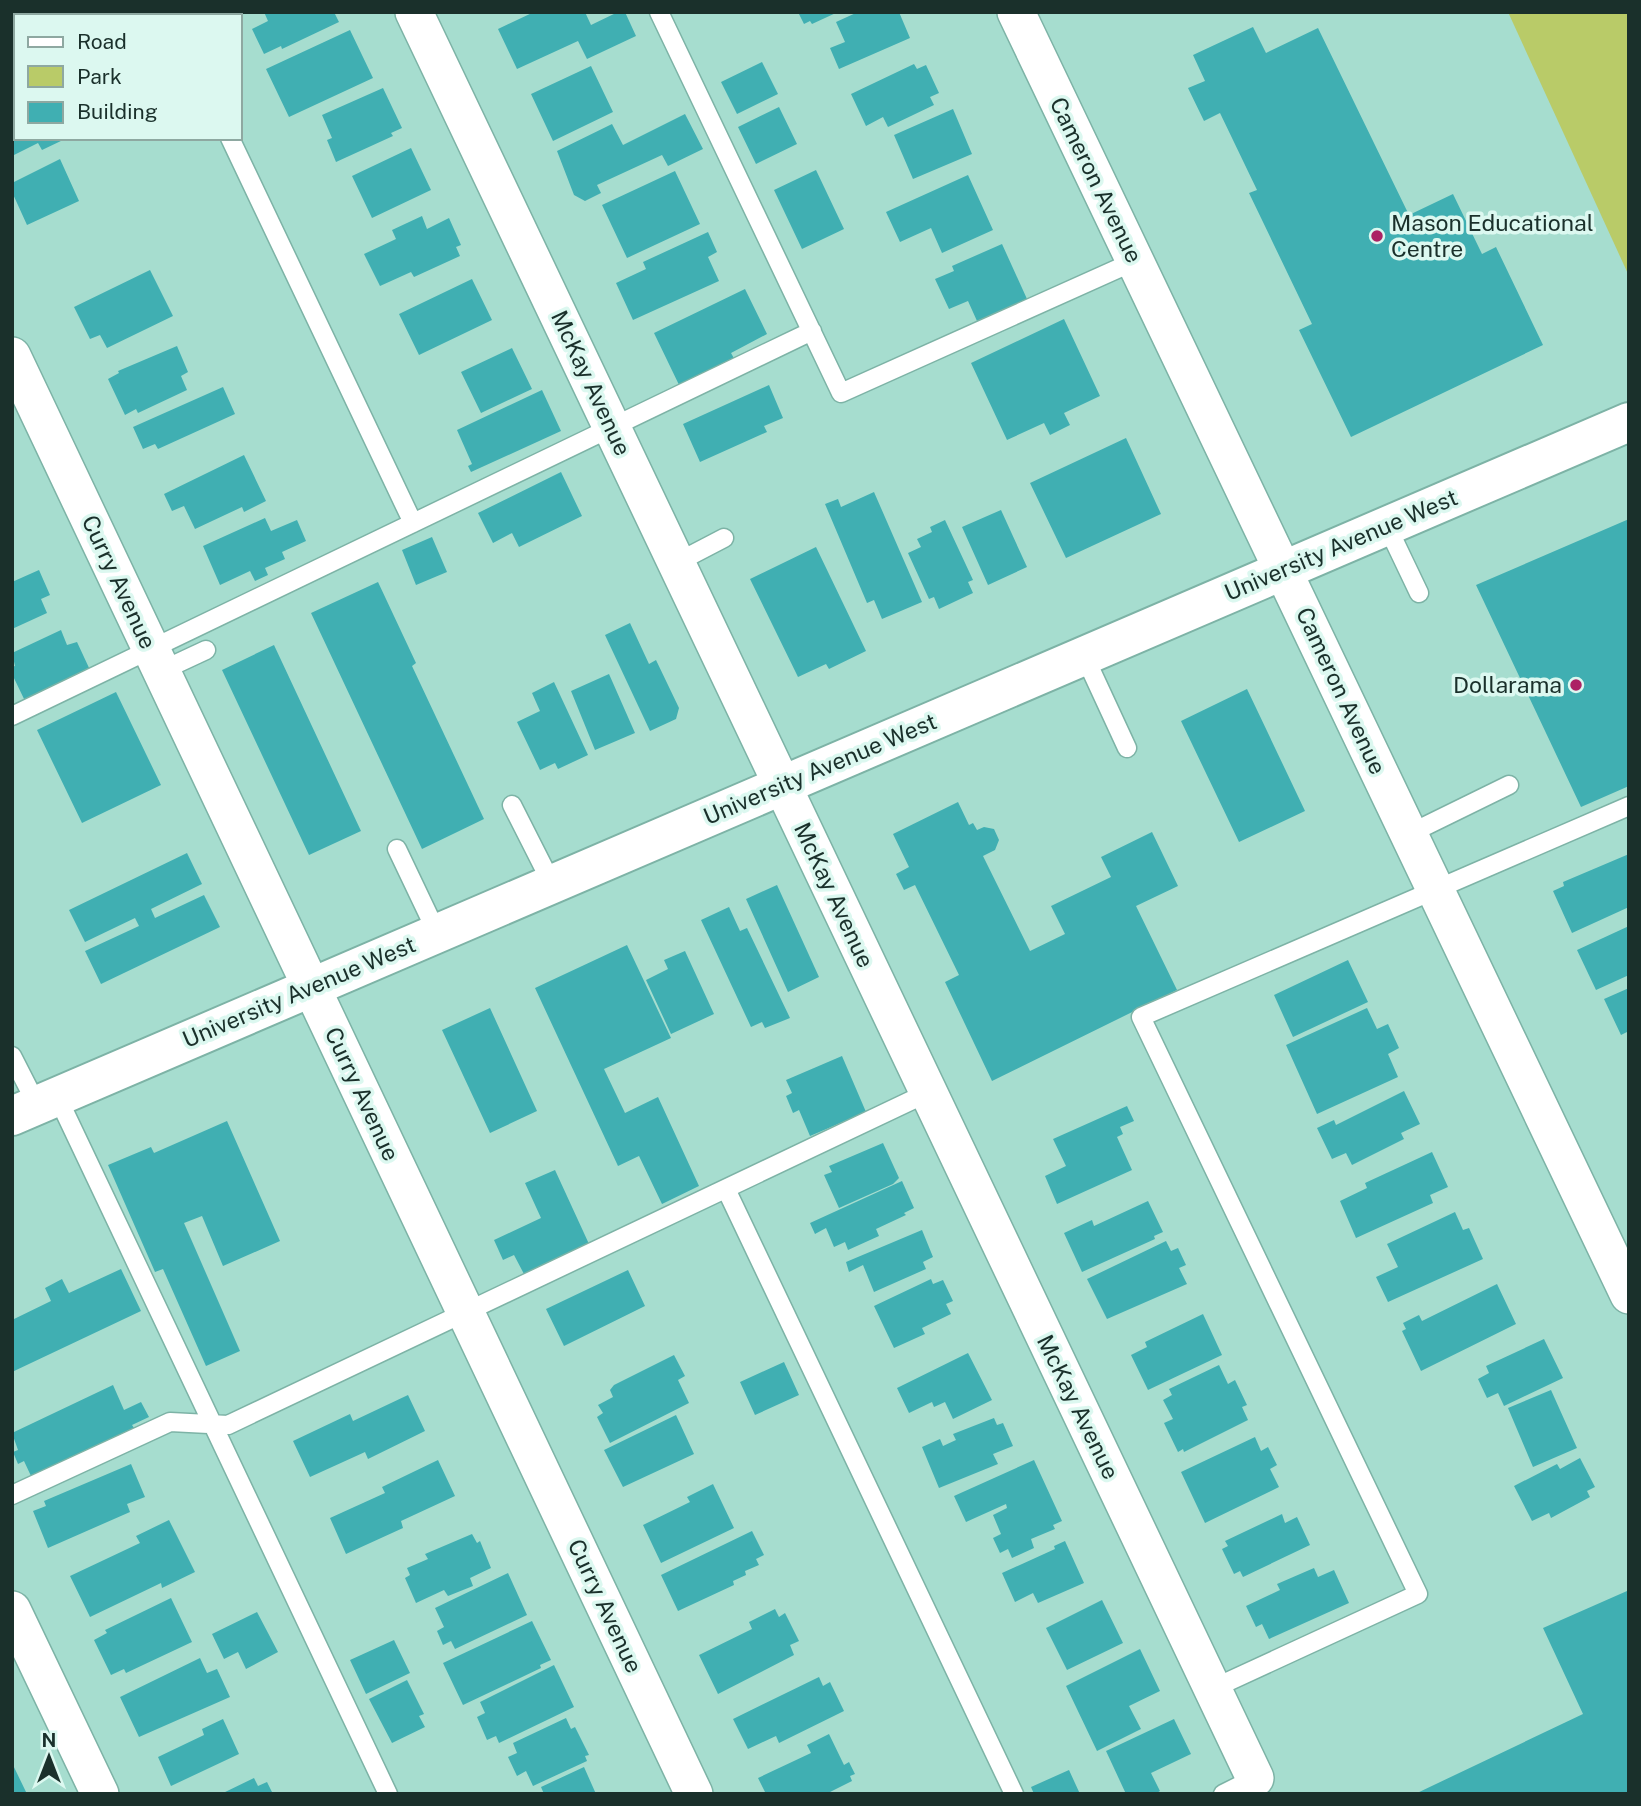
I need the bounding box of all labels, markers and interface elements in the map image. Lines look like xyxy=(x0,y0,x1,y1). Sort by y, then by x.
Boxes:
legend xyxy=(14,14,242,140)
text: Road xyxy=(77,29,127,54)
text: Park xyxy=(77,64,122,89)
street label: Cameron Avenue xyxy=(1045,93,1148,267)
text: Building xyxy=(77,99,158,124)
place label: Mason Educational Centre xyxy=(1391,209,1594,262)
marker: Mason Educational Centre xyxy=(1369,228,1385,244)
street label: McKay Avenue xyxy=(546,306,637,460)
street label: University Avenue West xyxy=(1220,483,1461,606)
street label: Curry Avenue xyxy=(77,511,162,653)
street label: Cameron Avenue xyxy=(1291,603,1392,779)
place label: Dollarama xyxy=(1453,671,1562,698)
marker: Dollarama xyxy=(1568,677,1584,693)
street label: University Avenue West xyxy=(699,707,940,830)
street label: McKay Avenue xyxy=(789,818,880,972)
street label: University Avenue West xyxy=(178,930,419,1053)
street label: Curry Avenue xyxy=(320,1023,405,1165)
street label: McKay Avenue xyxy=(1032,1330,1125,1483)
street label: Curry Avenue xyxy=(563,1535,648,1677)
north arrow xyxy=(14,1722,84,1792)
text: N xyxy=(42,1729,56,1751)

